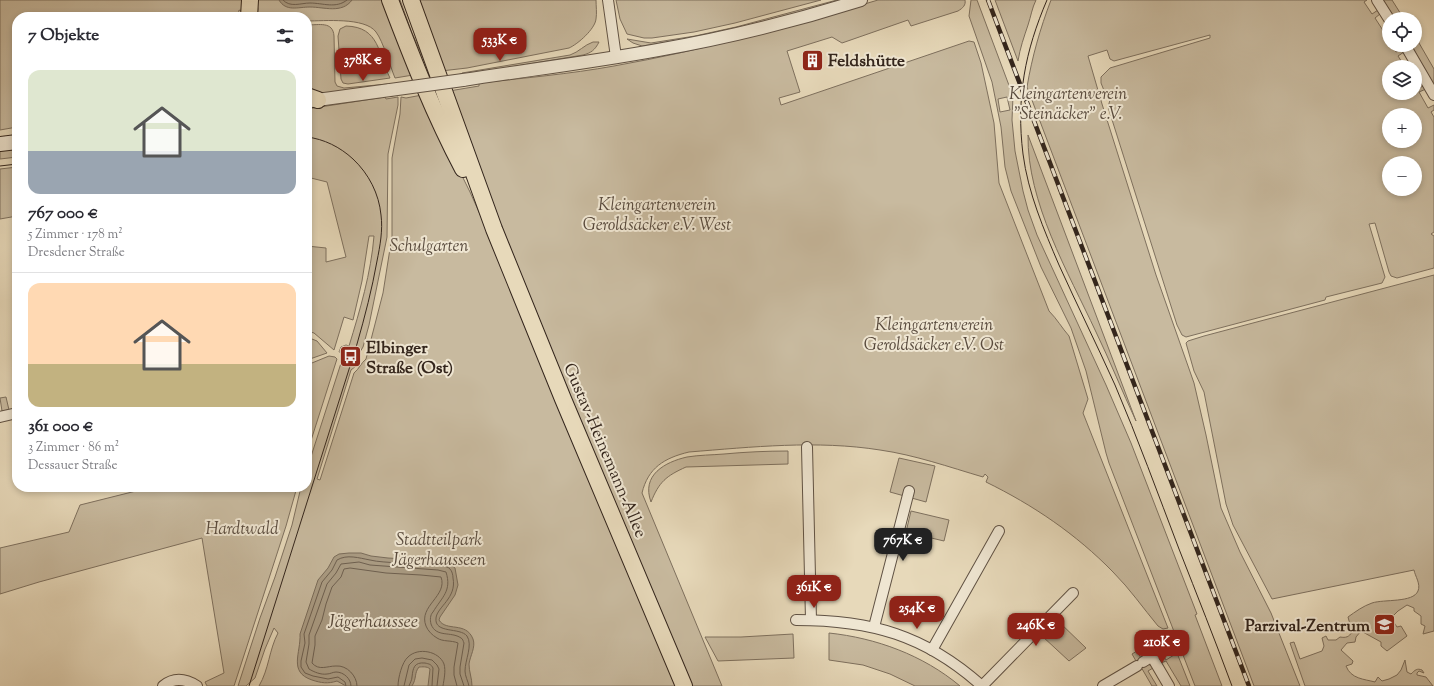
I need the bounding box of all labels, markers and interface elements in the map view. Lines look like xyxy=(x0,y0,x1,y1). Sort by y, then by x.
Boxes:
map controls xyxy=(1382,12,1422,196)
button: locate xyxy=(1382,12,1422,52)
text: 7 Objekte xyxy=(28,24,99,48)
icon: filters xyxy=(274,25,296,47)
pin: 533K € xyxy=(467,28,533,62)
text: 533K € xyxy=(482,32,518,50)
building icon: Feldshütte xyxy=(800,47,826,73)
pin: 378K € xyxy=(330,48,396,82)
place label: Feldshütte xyxy=(828,50,905,74)
text: 378K € xyxy=(344,52,382,70)
button: layers xyxy=(1382,60,1422,100)
park label: Kleingartenverein "Steinäcker" e.V. xyxy=(1009,83,1127,127)
icon: home xyxy=(126,96,198,168)
button: + xyxy=(1382,108,1422,148)
button: − xyxy=(1382,156,1422,196)
park label: Kleingartenverein Geroldsäcker e.V. West xyxy=(583,194,731,238)
text: 767 000 € xyxy=(28,202,98,226)
text: 5 Zimmer · 178 m² xyxy=(28,226,123,244)
park label: Schulgarten xyxy=(390,235,468,259)
text: Dresdener Straße xyxy=(28,244,125,262)
icon: home xyxy=(126,309,198,381)
park label: Kleingartenverein Geroldsäcker e.V. Ost xyxy=(864,314,1004,358)
place label: Elbinger Straße (Ost) xyxy=(366,337,453,381)
bus stop icon: Elbinger Straße (Ost) xyxy=(338,344,364,370)
street label: Gustav-Heinemann-Allee xyxy=(556,360,652,542)
text: 361 000 € xyxy=(28,415,93,439)
text: 3 Zimmer · 86 m² xyxy=(28,439,119,457)
text: Dessauer Straße xyxy=(28,457,118,475)
park label: Hardtwald xyxy=(205,518,279,542)
pin: 767K € xyxy=(870,528,936,562)
park label: Stadtteilpark Jägerhausseen xyxy=(391,529,486,573)
text: 767K € xyxy=(883,532,923,550)
pin: 361K € xyxy=(781,575,847,609)
text: 361K € xyxy=(796,579,832,597)
pin: 254K € xyxy=(884,596,950,630)
text: 254K € xyxy=(898,600,936,618)
water label: Jägerhaussee xyxy=(327,610,418,636)
school or university icon: Parzival-Zentrum xyxy=(1372,612,1398,638)
pin: 246K € xyxy=(1003,613,1069,647)
place label: Parzival-Zentrum xyxy=(1245,615,1371,639)
text: 246K € xyxy=(1016,617,1056,635)
pin: 210K € xyxy=(1129,630,1195,664)
text: 210K € xyxy=(1143,634,1181,652)

